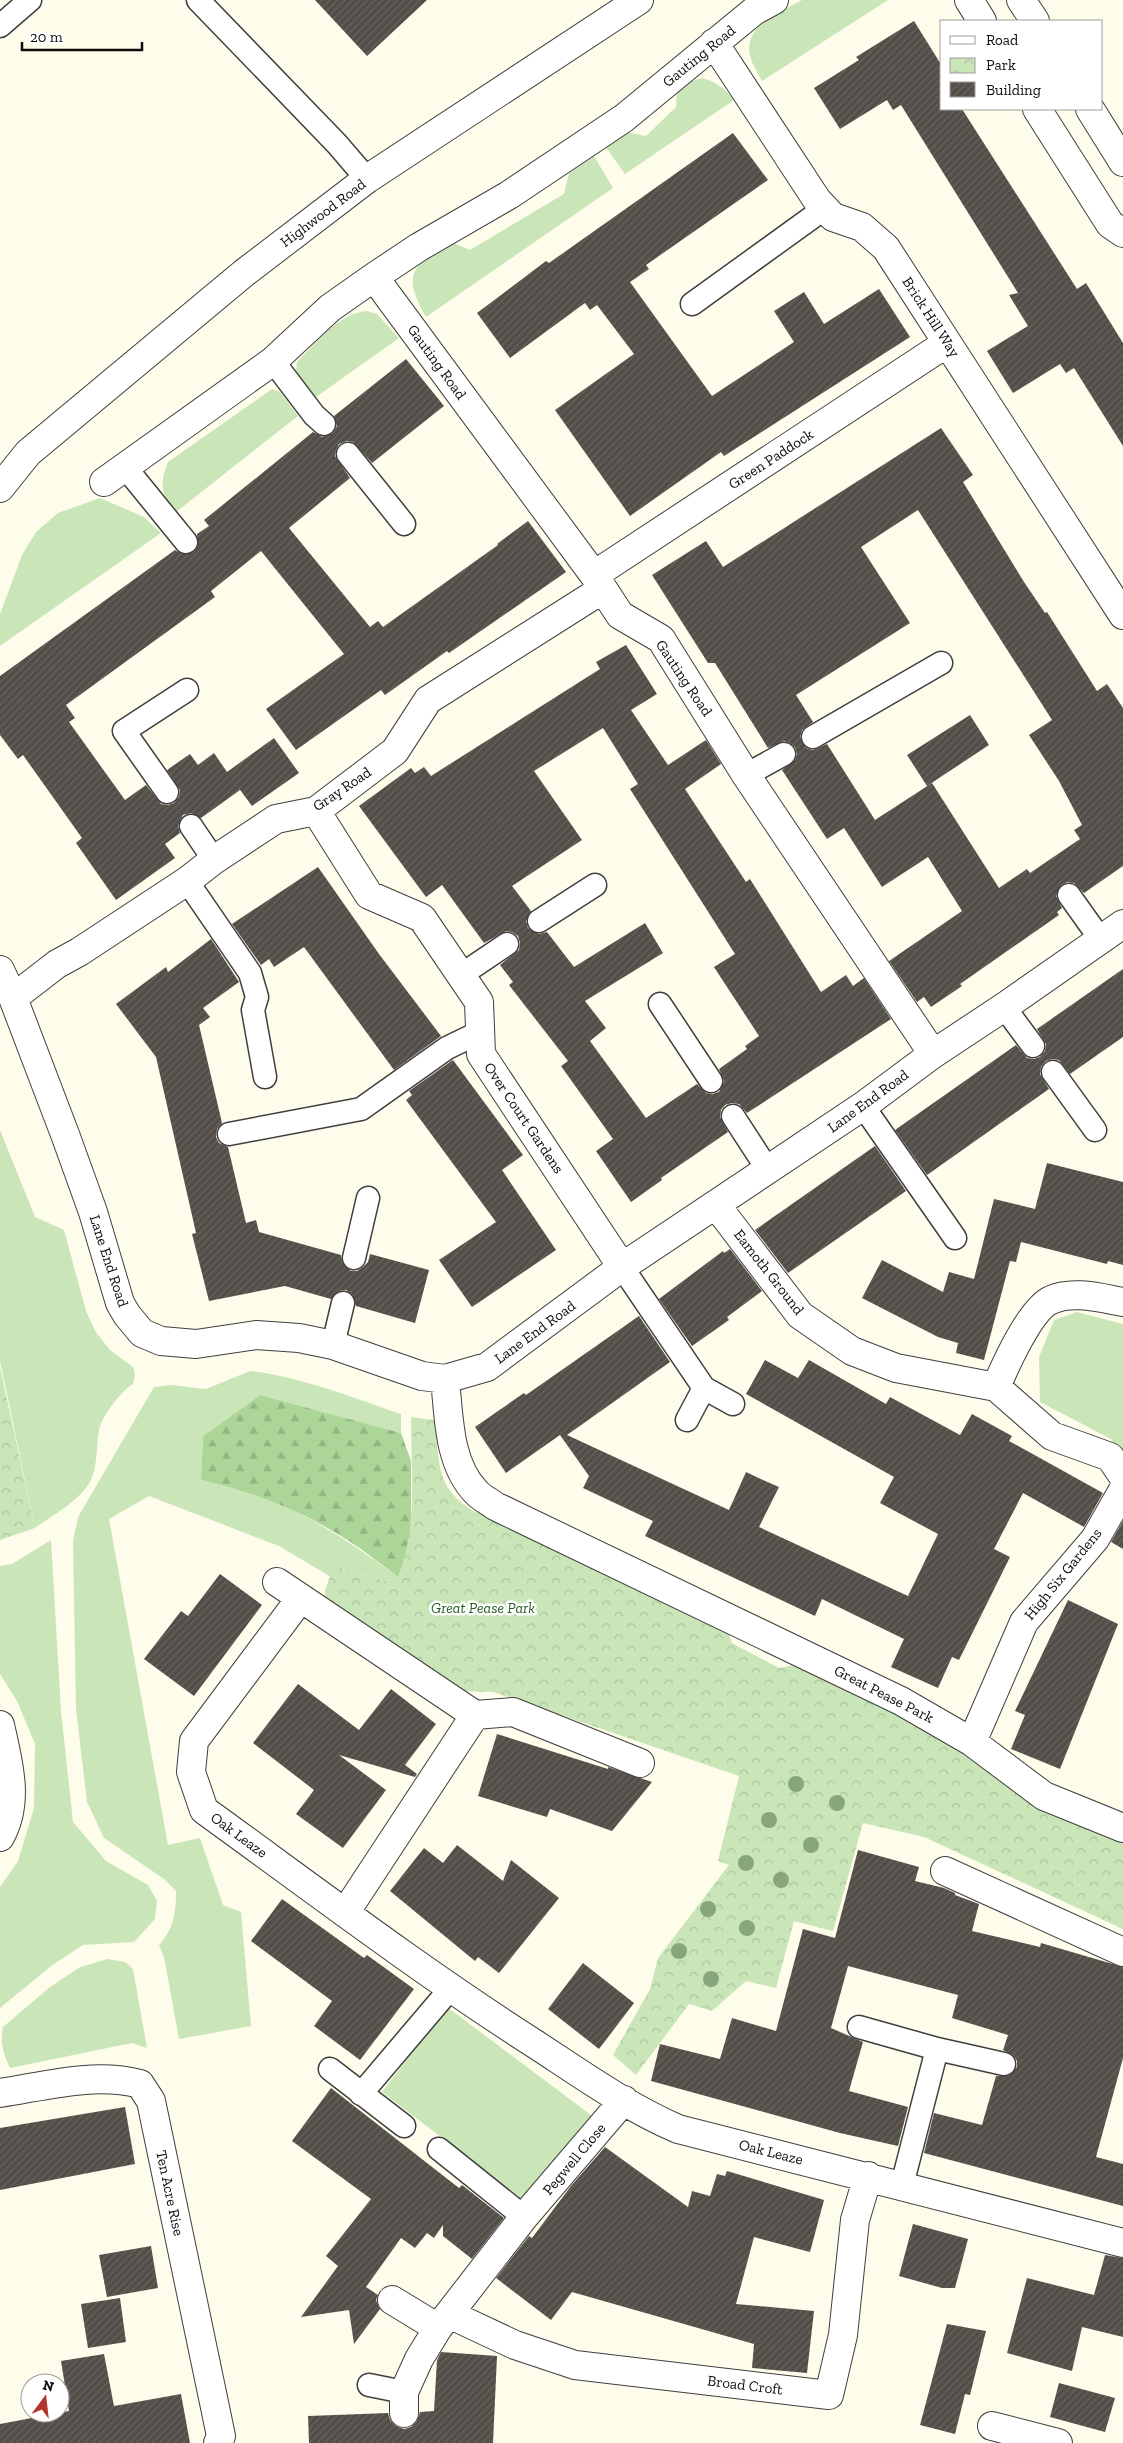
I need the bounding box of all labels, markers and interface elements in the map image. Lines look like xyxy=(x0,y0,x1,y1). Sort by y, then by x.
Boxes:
scale bar xyxy=(22,20,142,52)
legend xyxy=(940,20,1103,110)
street label: Gauting Road xyxy=(659,21,740,91)
text: 20 m xyxy=(30,28,63,46)
text: Road xyxy=(986,31,1019,49)
text: Park xyxy=(986,56,1016,74)
text: Building xyxy=(986,81,1041,99)
street label: Highwood Road xyxy=(277,175,370,251)
street label: Brick Hill Way xyxy=(898,273,964,361)
street label: Gauting Road xyxy=(404,321,471,404)
street label: Green Paddock xyxy=(725,425,817,493)
street label: Gauting Road xyxy=(652,636,717,720)
street label: Gray Road xyxy=(309,763,375,815)
street label: Over Court Gardens xyxy=(480,1059,568,1177)
street label: Lane End Road xyxy=(824,1065,913,1136)
street label: Lane End Road xyxy=(86,1213,133,1310)
street label: Eamoth Ground xyxy=(730,1226,808,1319)
street label: Lane End Road xyxy=(491,1296,580,1367)
street label: High Six Gardens xyxy=(1020,1524,1106,1624)
park label: Great Pease Park xyxy=(431,1599,535,1617)
street label: Great Pease Park xyxy=(831,1661,937,1727)
street label: Oak Leaze xyxy=(207,1808,271,1862)
street label: Pegwell Close xyxy=(539,2119,609,2199)
street label: Oak Leaze xyxy=(737,2135,805,2169)
street label: Ten Acre Rise xyxy=(152,2148,188,2238)
street label: Broad Croft xyxy=(706,2371,784,2399)
north arrow xyxy=(20,2373,70,2423)
text: N xyxy=(41,2376,56,2396)

